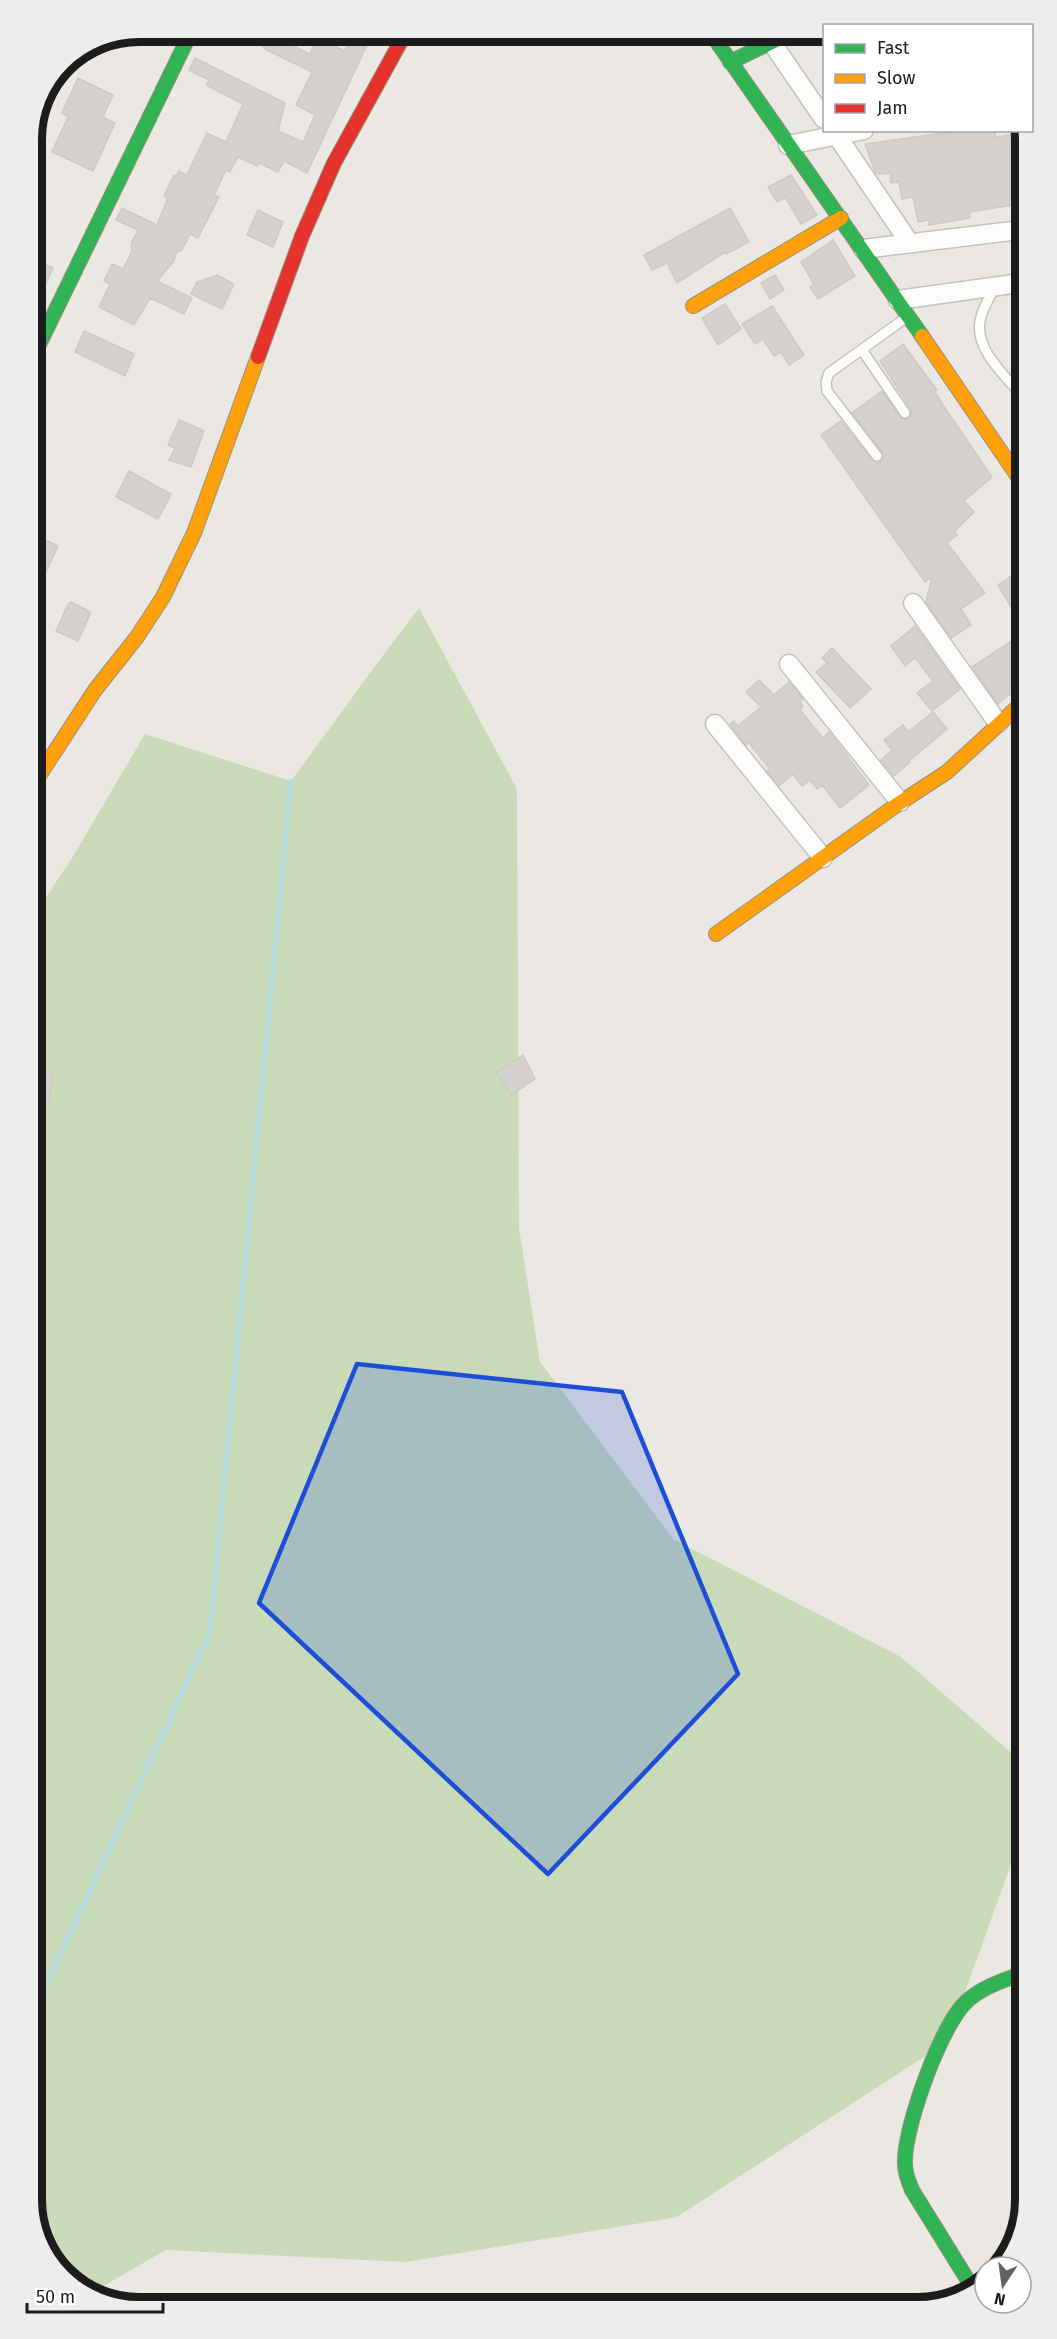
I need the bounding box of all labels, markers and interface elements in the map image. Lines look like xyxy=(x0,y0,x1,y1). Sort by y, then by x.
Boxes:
legend xyxy=(823,24,1033,132)
text: Fast xyxy=(877,37,910,59)
text: Slow xyxy=(877,67,916,89)
text: Jam xyxy=(877,97,908,119)
north arrow xyxy=(973,2255,1033,2315)
scale bar xyxy=(27,2276,164,2314)
text: 50 m xyxy=(36,2286,75,2308)
text: N xyxy=(992,2289,1007,2310)

